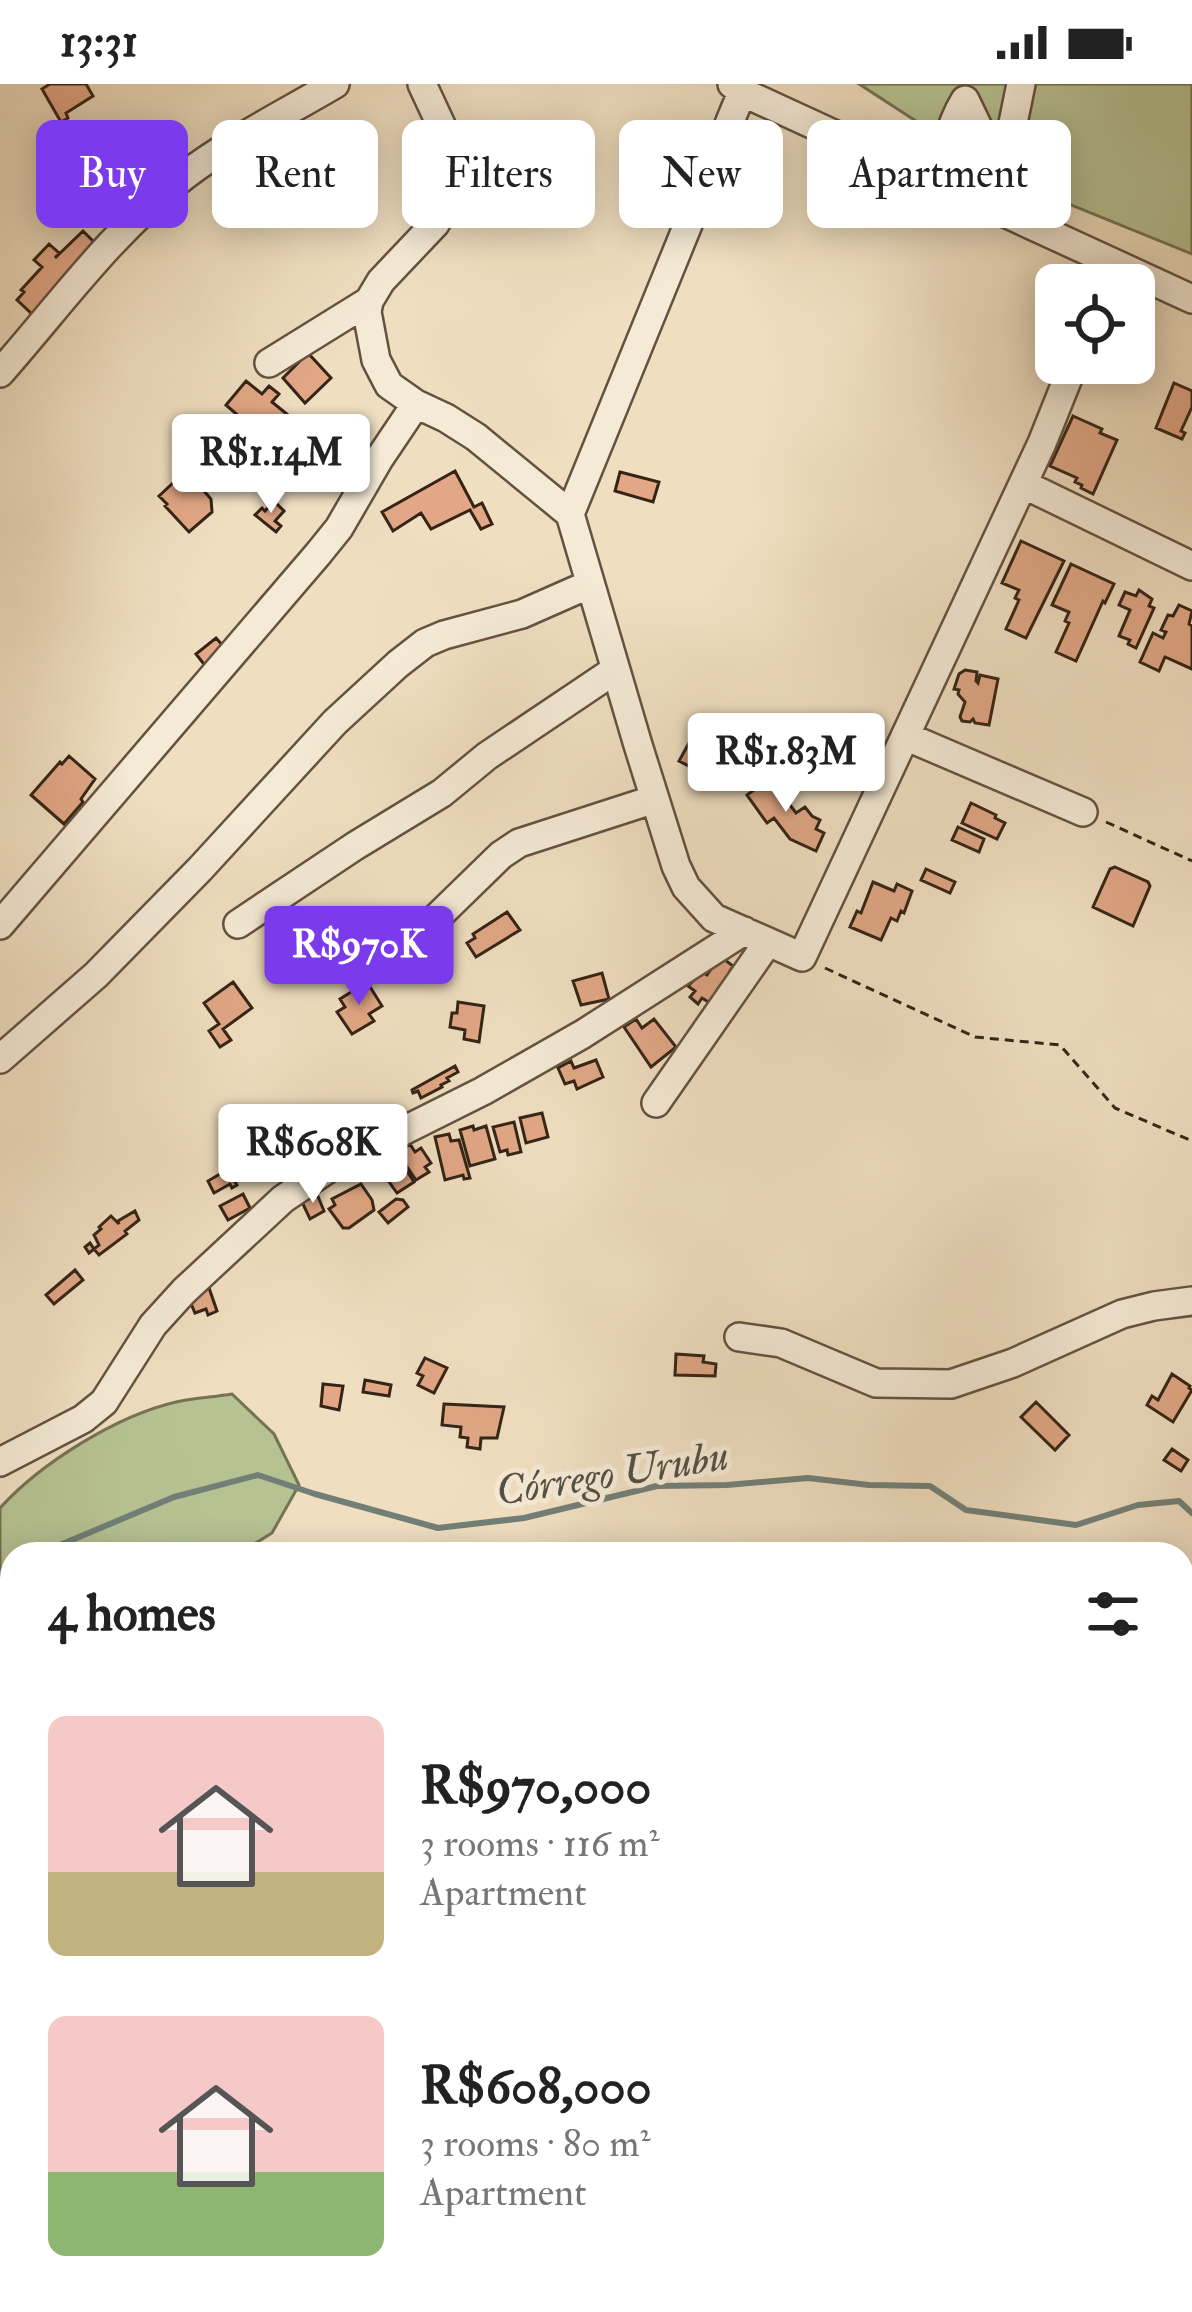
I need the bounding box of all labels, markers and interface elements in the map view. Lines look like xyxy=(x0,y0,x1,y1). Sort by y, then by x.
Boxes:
text: 13:31 xyxy=(60,14,138,70)
chip: Buy xyxy=(36,120,188,228)
chip: Rent xyxy=(212,120,378,228)
chip: Filters xyxy=(402,120,595,228)
chip: New xyxy=(619,120,783,228)
chip: Apartment xyxy=(807,120,1071,228)
map controls xyxy=(1035,264,1155,384)
button: locate xyxy=(1035,264,1155,384)
pin: R$1.14M xyxy=(160,414,382,516)
text: R$1.14M xyxy=(199,428,343,477)
pin: R$1.83M xyxy=(675,713,897,815)
text: R$1.83M xyxy=(715,727,857,776)
pin: R$970K xyxy=(261,906,457,1008)
text: R$970K xyxy=(291,920,427,969)
pin: R$608K xyxy=(215,1104,411,1206)
text: R$608K xyxy=(245,1118,381,1167)
water label: Córrego Urubu xyxy=(492,1430,732,1518)
icon: filters xyxy=(1080,1581,1146,1647)
text: 4 homes xyxy=(48,1582,216,1646)
text: R$970,000 xyxy=(420,1755,651,1819)
icon: home xyxy=(144,1764,288,1908)
text: 3 rooms · 116 m² xyxy=(420,1819,660,1868)
text: Apartment xyxy=(420,1868,587,1917)
text: R$608,000 xyxy=(420,2055,652,2119)
icon: home xyxy=(144,2064,288,2208)
text: 3 rooms · 80 m² xyxy=(420,2119,651,2168)
text: Apartment xyxy=(420,2168,587,2217)

